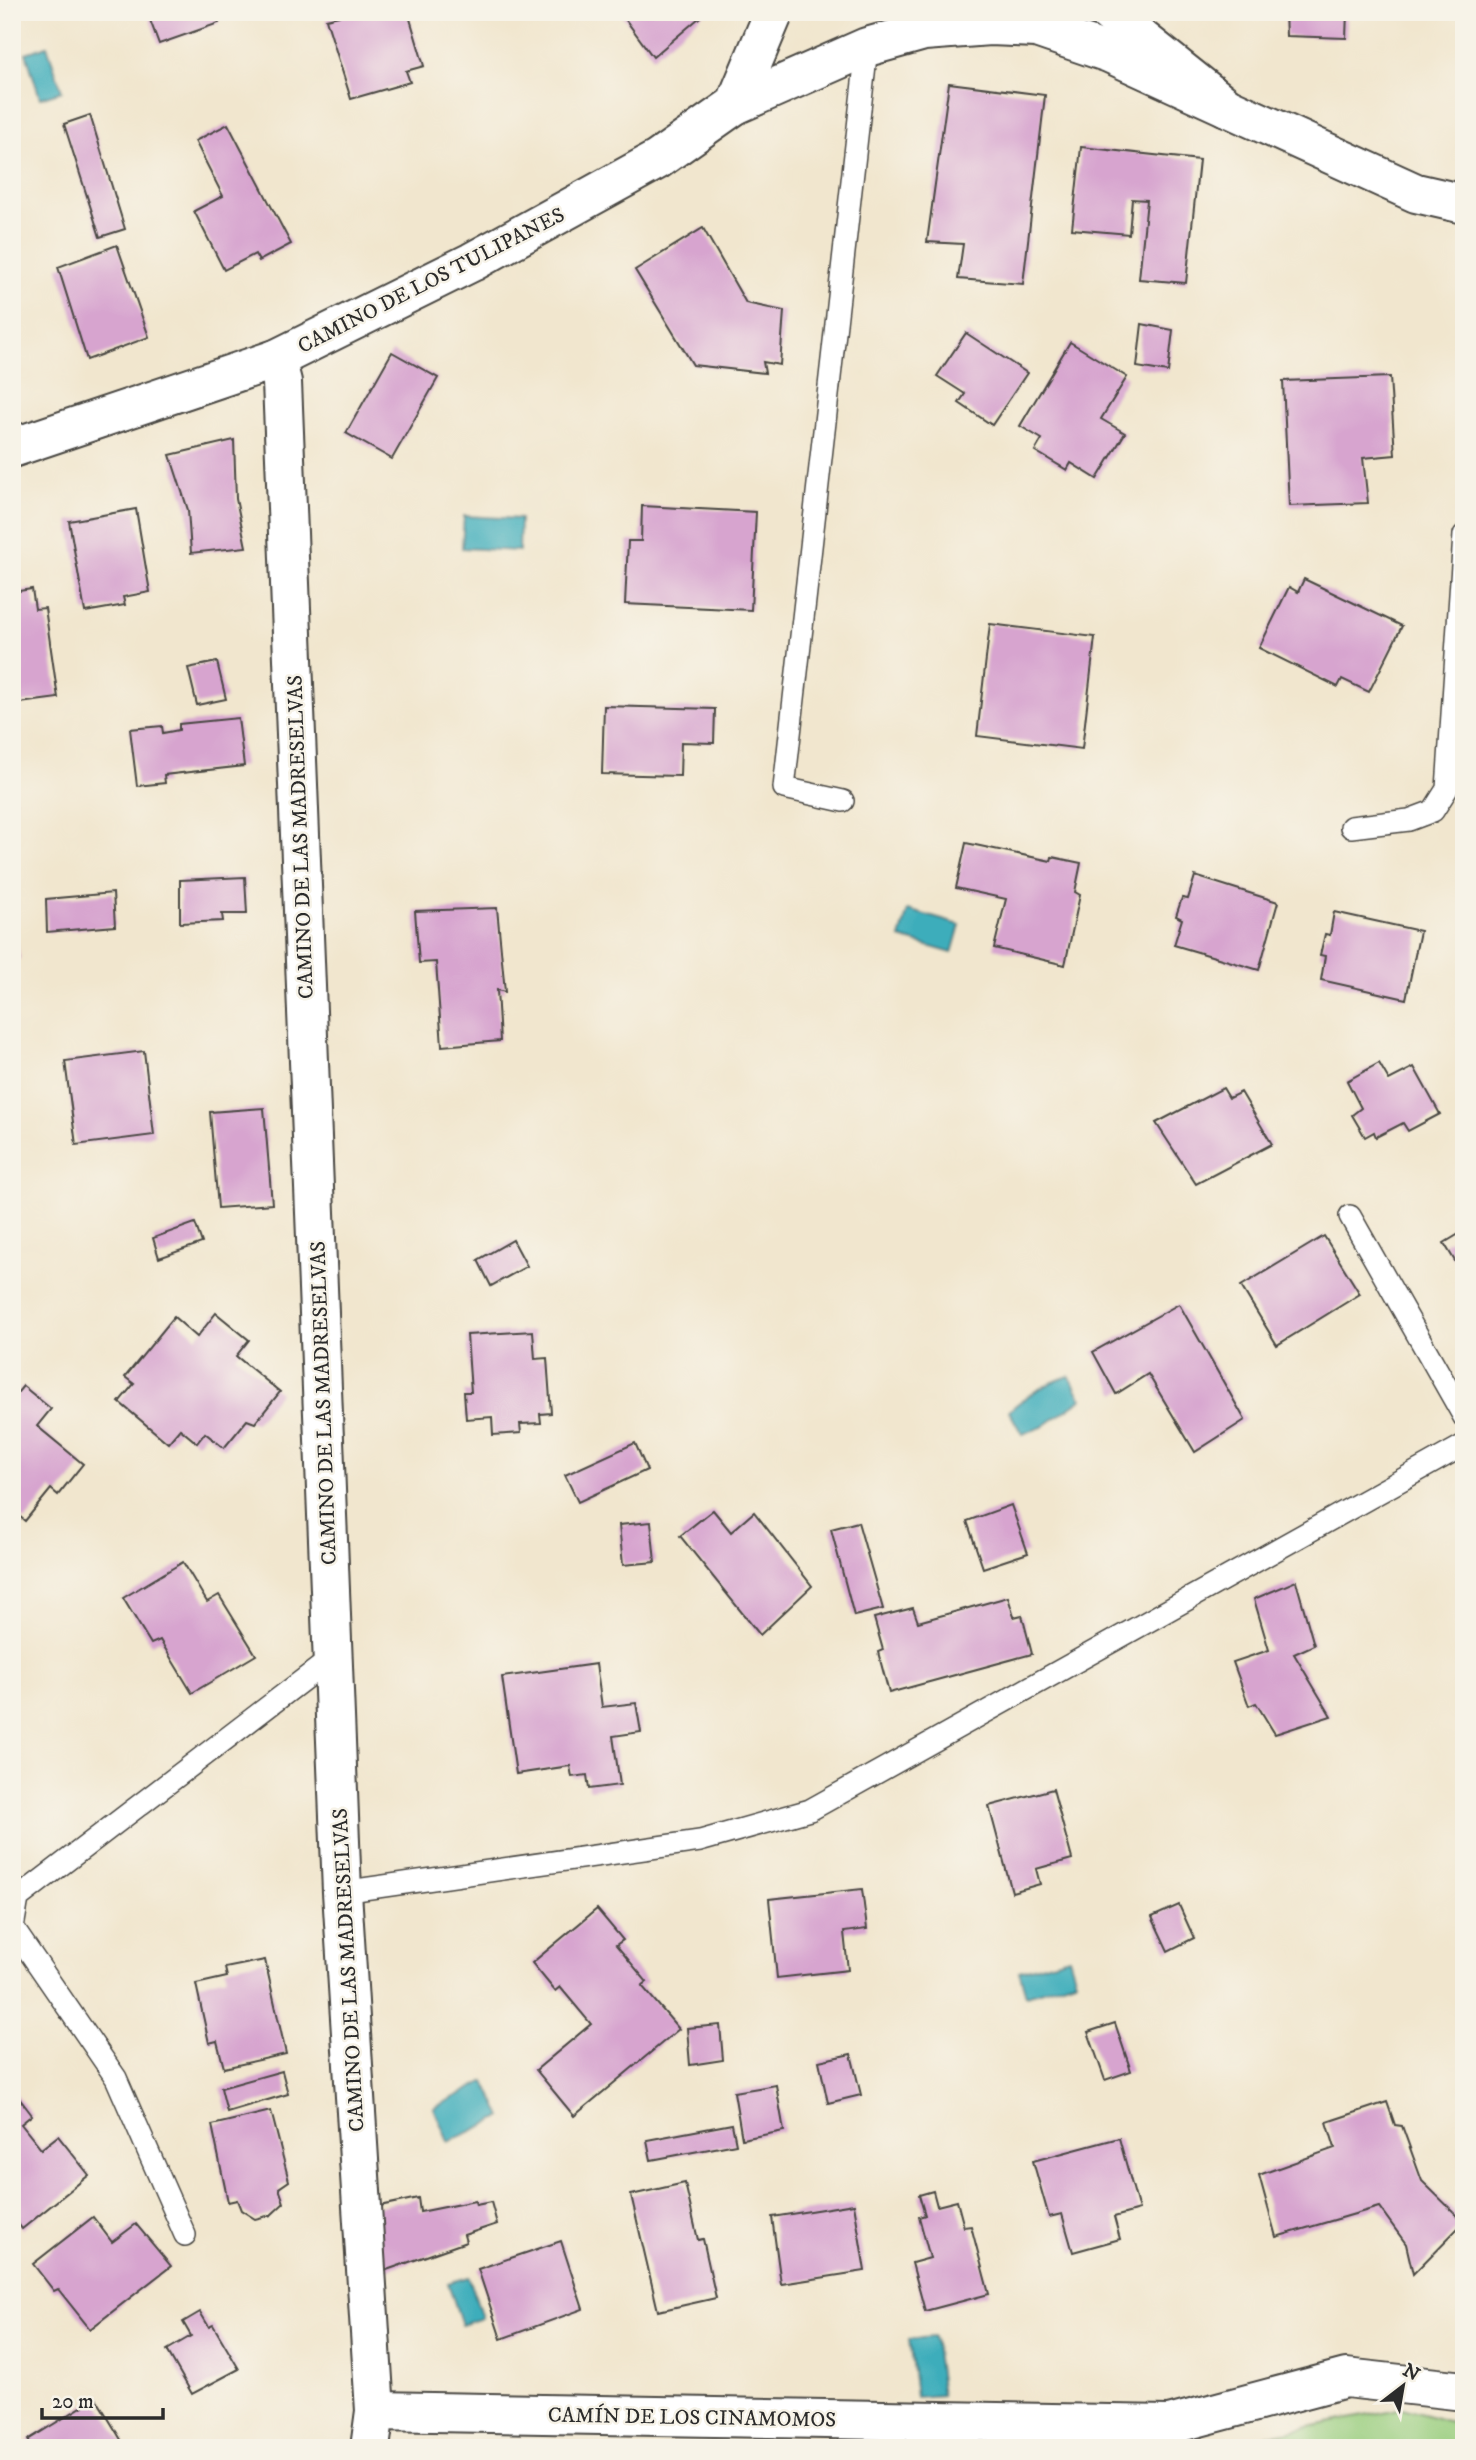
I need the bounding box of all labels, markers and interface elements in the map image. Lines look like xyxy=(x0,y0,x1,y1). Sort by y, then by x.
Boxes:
street label: CAMINO DE LOS TULIPANES xyxy=(294,202,569,360)
street label: CAMINO DE LAS MADRESELVAS xyxy=(282,675,320,999)
street label: CAMINO DE LAS MADRESELVAS xyxy=(305,1241,343,1565)
street label: CAMINO DE LAS MADRESELVAS xyxy=(328,1807,370,2132)
north arrow xyxy=(1368,2352,1438,2422)
text: N xyxy=(1398,2359,1424,2387)
scale bar xyxy=(42,2376,163,2420)
text: 20 m xyxy=(52,2389,94,2415)
street label: CAMÍN DE LOS CINAMOMOS xyxy=(548,2400,836,2434)

